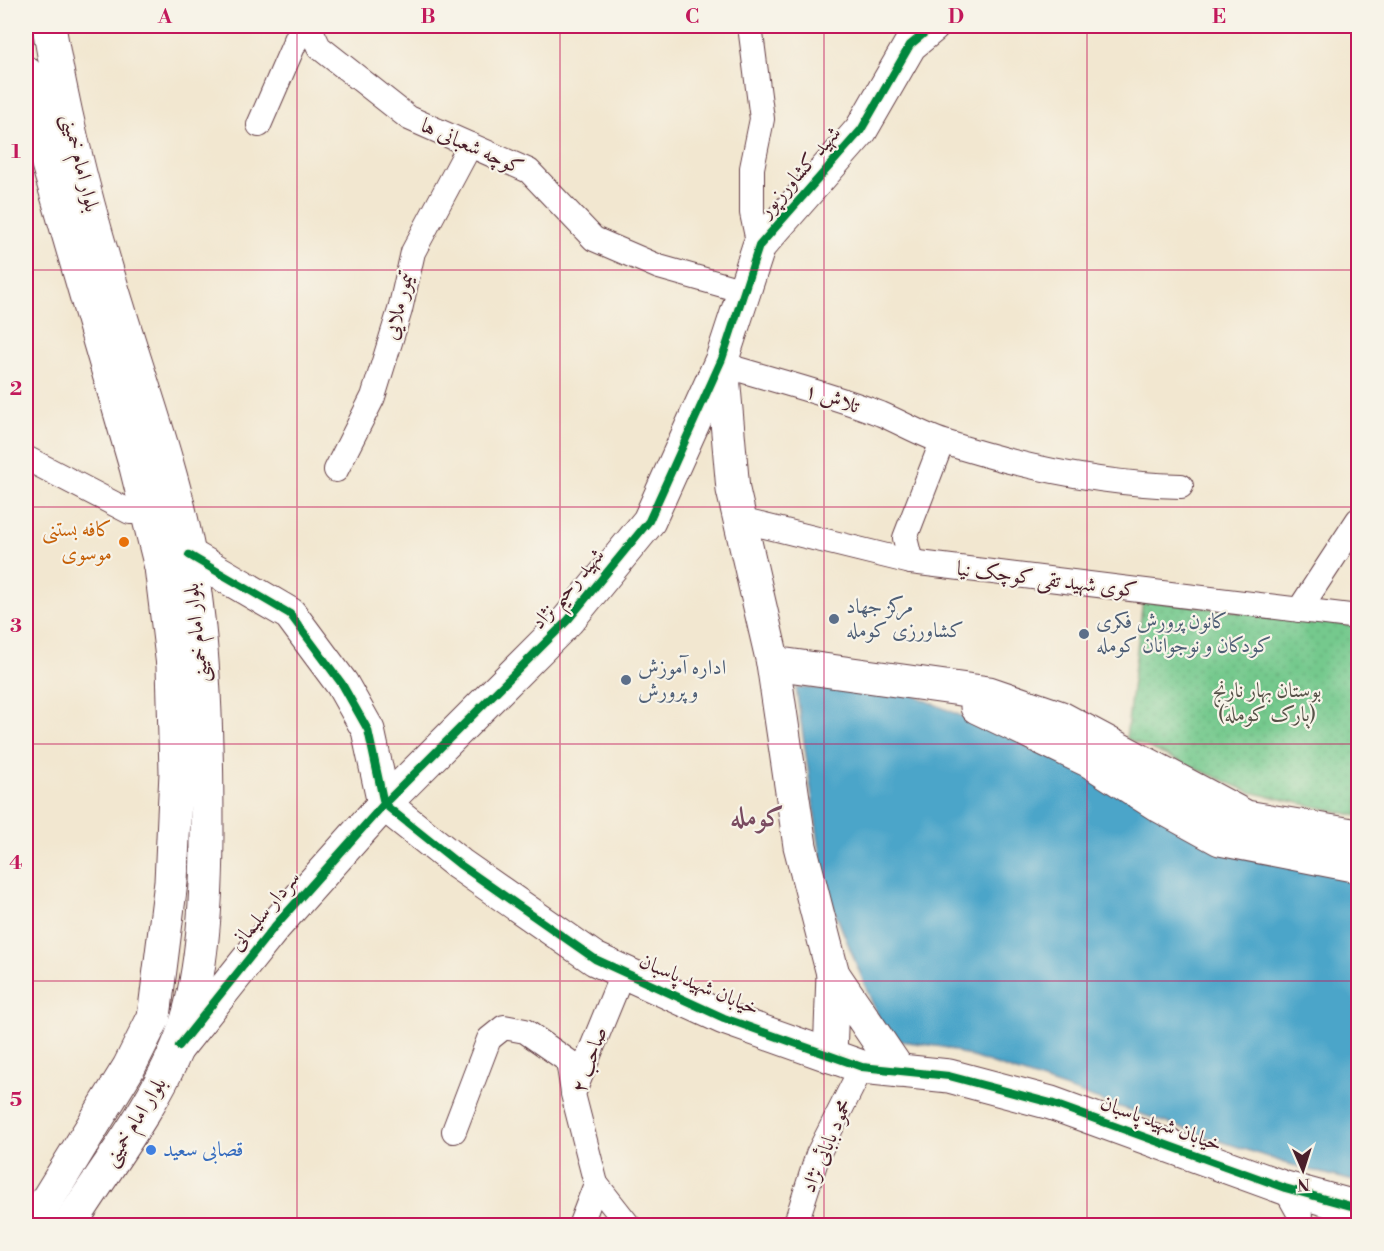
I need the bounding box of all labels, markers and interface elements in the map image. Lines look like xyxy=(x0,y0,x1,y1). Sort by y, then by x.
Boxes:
text: A xyxy=(157,5,173,30)
text: B xyxy=(420,5,436,30)
text: C xyxy=(685,5,699,30)
text: D xyxy=(948,5,964,30)
text: E xyxy=(1212,5,1226,30)
street label: بلوار امام خمینی xyxy=(51,111,105,216)
street label: کوچه شعبانی ها xyxy=(417,113,527,181)
street label: شهید کشاورزپور xyxy=(752,121,848,225)
text: 1 xyxy=(11,140,21,165)
street label: تیمور ملایی xyxy=(378,268,420,343)
text: 2 xyxy=(10,377,22,402)
street label: تلاش ۱ xyxy=(801,378,864,420)
place label: کافه بستنی موسوی xyxy=(42,517,112,567)
marker: کافه بستنی موسوی xyxy=(117,535,131,549)
street label: شهید رحیم نژاد xyxy=(525,543,616,640)
street label: کوی شهید تقی کوچک نیا xyxy=(955,556,1139,605)
street label: بلوار امام خمینی xyxy=(179,581,219,684)
place label: مرکز جهاد کشاورزی کومله xyxy=(846,594,964,644)
place label: کانون پرورش فکری کودکان و نوجوانان کومله xyxy=(1096,609,1271,659)
marker: مرکز جهاد کشاورزی کومله xyxy=(827,612,841,626)
text: 3 xyxy=(10,614,22,639)
marker: کانون پرورش فکری کودکان و نوجوانان کومله xyxy=(1077,627,1091,641)
place label: اداره آموزش و پرورش xyxy=(638,654,726,705)
marker: اداره آموزش و پرورش xyxy=(619,673,633,687)
park label: بوستان بهار نارنج (پارک کومله) xyxy=(1213,678,1321,729)
district label: کومله xyxy=(730,801,784,835)
text: 4 xyxy=(9,851,23,876)
street label: سردار سلیمانی xyxy=(224,866,306,956)
street label: خیابان شهید پاسبان xyxy=(635,948,763,1023)
street label: صاحب ۲ xyxy=(567,1023,613,1097)
street label: بلوار امام خمینی xyxy=(97,1073,176,1174)
text: 5 xyxy=(10,1088,22,1113)
street label: خیابان شهید پاسبان xyxy=(1096,1090,1225,1159)
street label: محمود بابائی نژاد xyxy=(796,1095,858,1197)
place label: قصابی سعید xyxy=(163,1137,244,1164)
north arrow xyxy=(1273,1140,1333,1200)
marker: قصابی سعید xyxy=(144,1143,158,1157)
text: N xyxy=(1297,1174,1311,1194)

